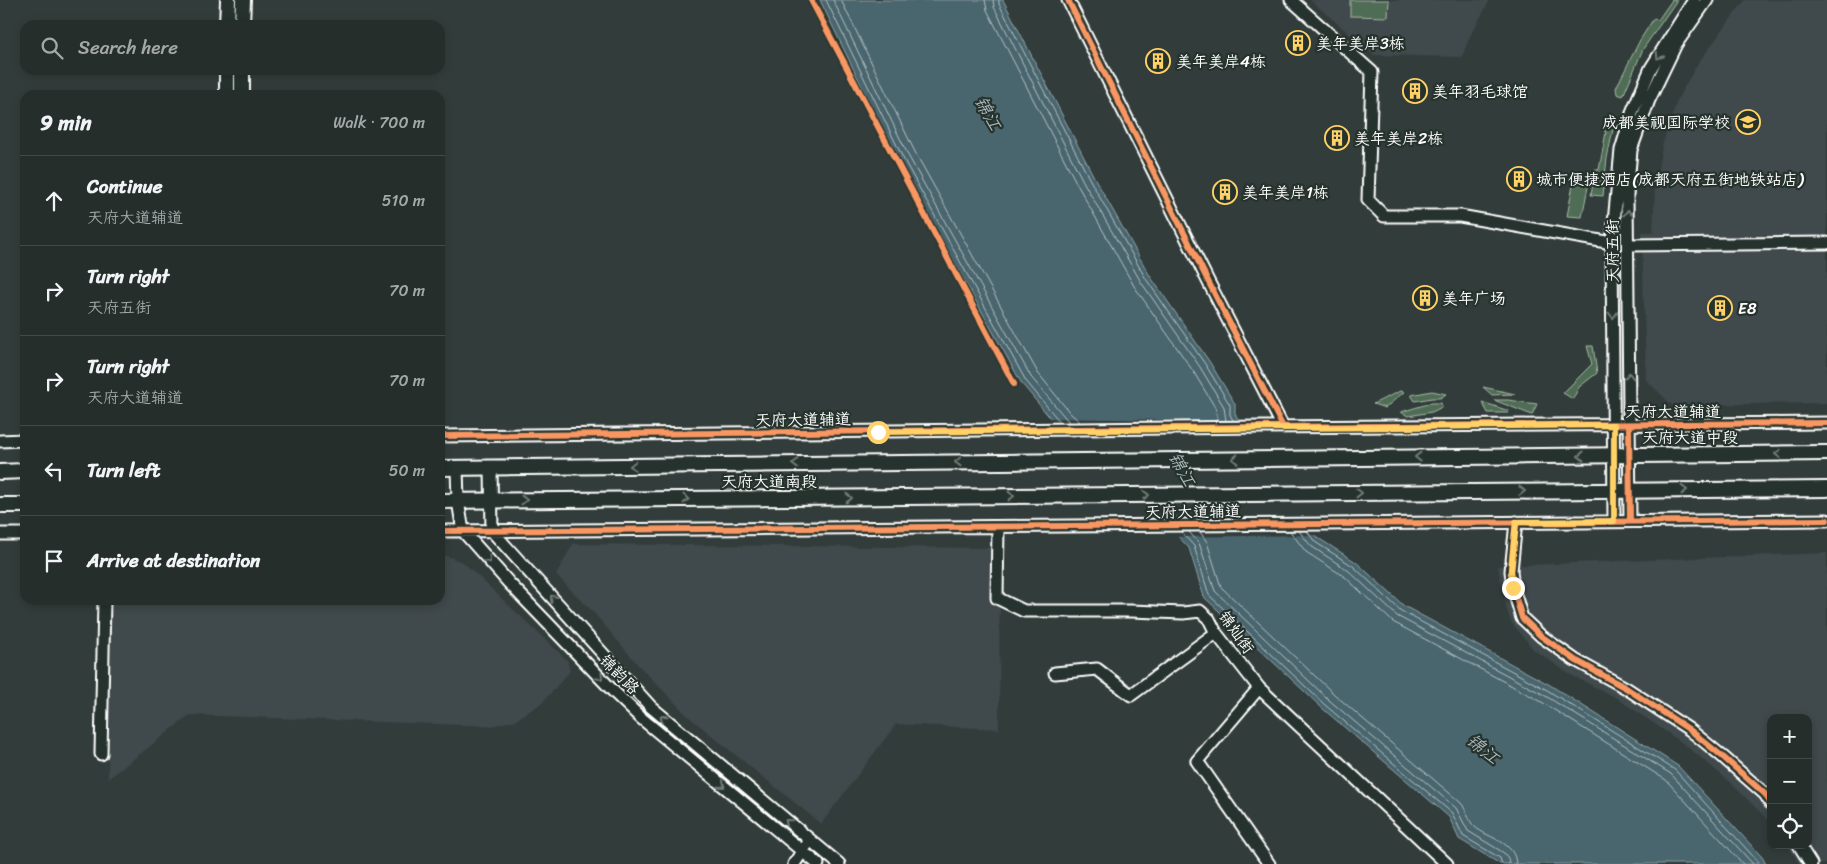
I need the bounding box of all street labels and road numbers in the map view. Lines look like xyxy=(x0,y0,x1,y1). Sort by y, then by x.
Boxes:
street label: 天府五街 xyxy=(1598,219,1627,283)
street label: 天府大道辅道 xyxy=(1625,397,1721,426)
street label: 天府大道辅道 xyxy=(755,404,851,435)
street label: 天府大道中段 xyxy=(1642,423,1738,452)
street label: 天府大道南段 xyxy=(721,467,817,496)
street label: 天府大道辅道 xyxy=(1145,496,1241,527)
street label: 锦灿街 xyxy=(1211,604,1262,660)
street label: 锦韵路 xyxy=(592,647,647,702)

